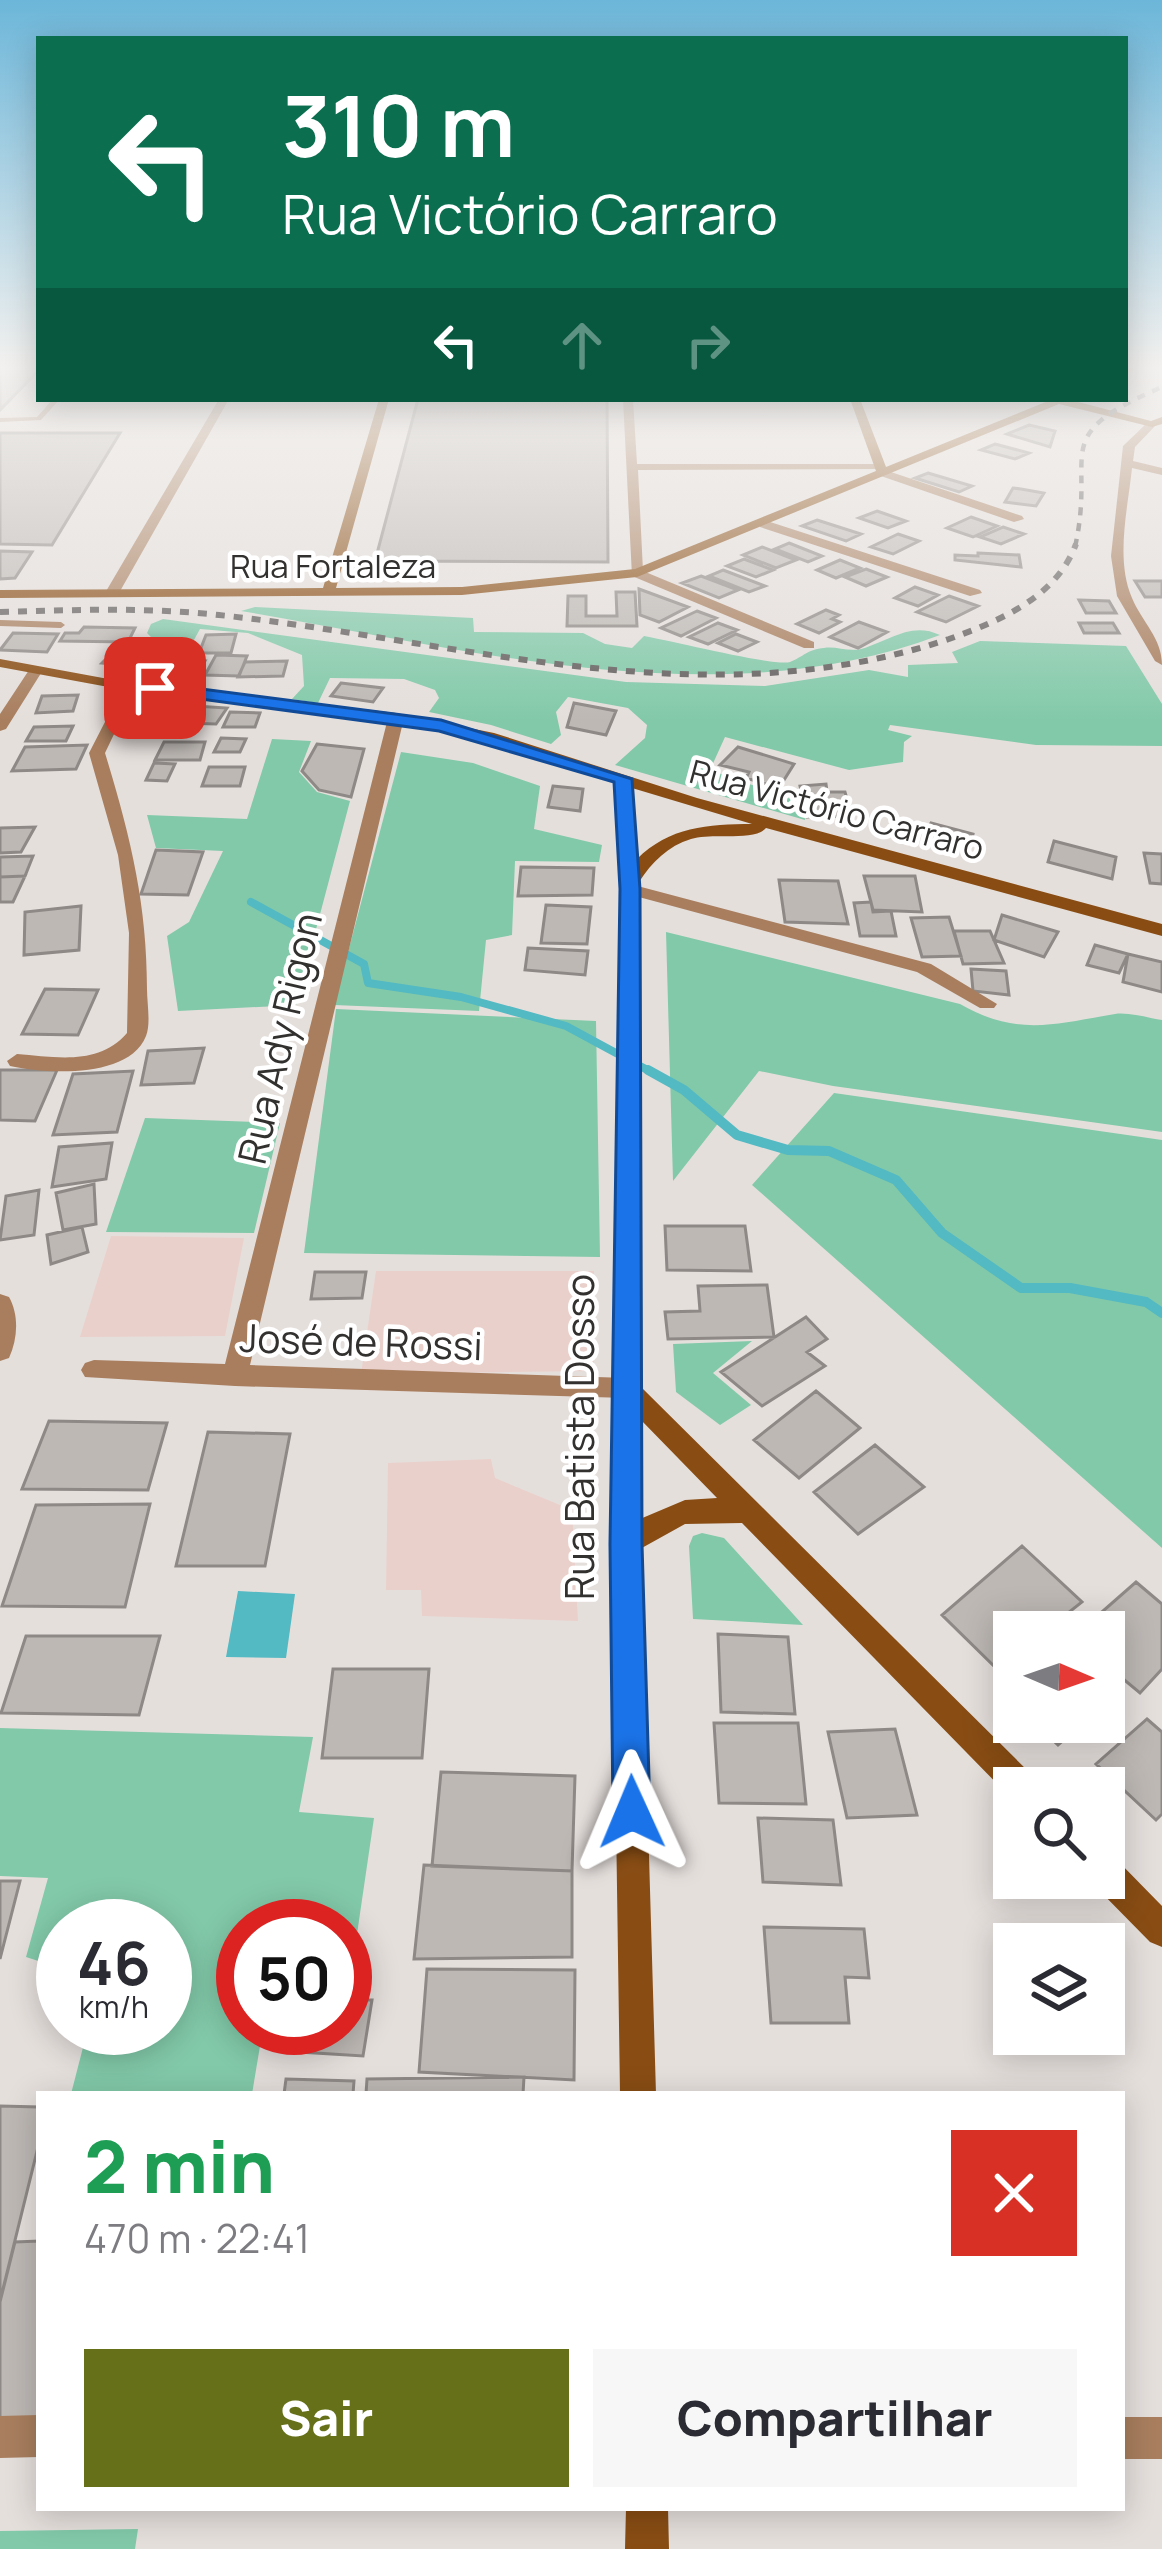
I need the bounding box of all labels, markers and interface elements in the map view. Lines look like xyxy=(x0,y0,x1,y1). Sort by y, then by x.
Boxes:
text: 310 m xyxy=(282,67,515,182)
icon: left xyxy=(84,84,240,240)
text: Rua Victório Carraro xyxy=(282,176,778,250)
icon: left xyxy=(423,312,489,378)
icon: ahead xyxy=(549,312,615,378)
icon: right xyxy=(675,312,741,378)
street label: Rua Fortaleza xyxy=(230,543,436,588)
pin xyxy=(104,637,206,739)
icon: arrive xyxy=(122,655,188,721)
street label: Rua Victório Carraro xyxy=(685,748,989,870)
street label: Rua Ady Rigon xyxy=(224,907,334,1169)
street label: Rua Batista Dosso xyxy=(552,1274,606,1600)
street label: José de Rossi xyxy=(239,1310,483,1372)
north arrow xyxy=(993,1611,1125,1743)
map controls xyxy=(993,1611,1125,2055)
position arrow xyxy=(569,1749,695,1875)
button: search xyxy=(993,1767,1125,1899)
speed limit sign: 50 xyxy=(216,1899,372,2055)
text: 46 xyxy=(77,1921,151,2003)
button: layers xyxy=(993,1923,1125,2055)
text: km/h xyxy=(79,1986,149,2027)
text: 2 min xyxy=(84,2116,275,2215)
button: close xyxy=(951,2130,1077,2256)
text: 470 m · 22:41 xyxy=(84,2211,310,2265)
button: Sair xyxy=(84,2349,569,2487)
button: Compartilhar xyxy=(593,2349,1077,2487)

